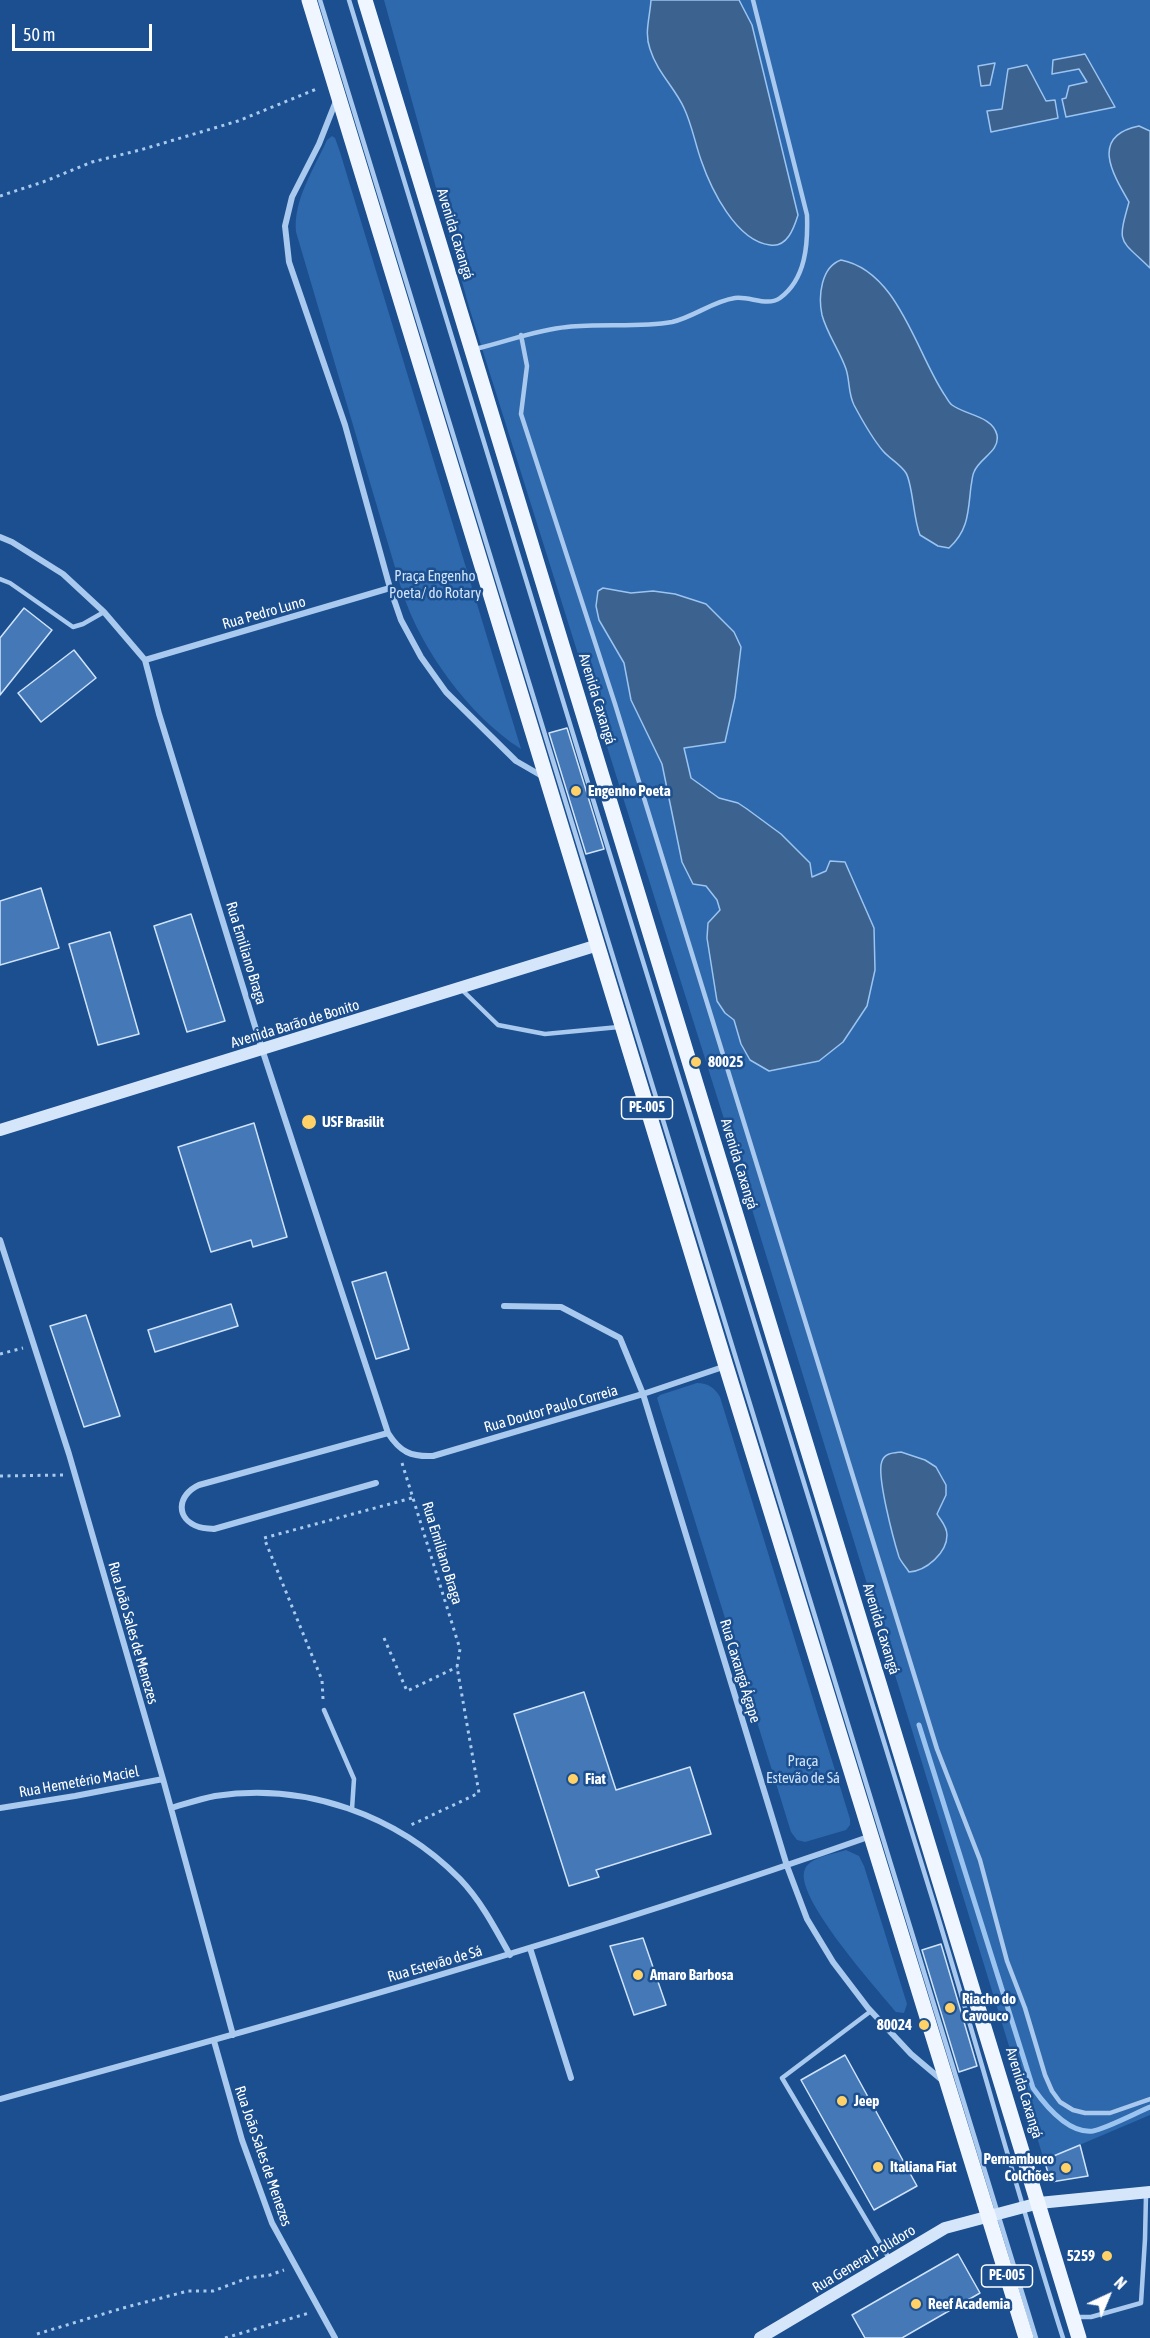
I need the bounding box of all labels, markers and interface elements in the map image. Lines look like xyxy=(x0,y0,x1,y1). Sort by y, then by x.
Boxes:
scale bar xyxy=(15,12,154,50)
text: 50 m xyxy=(23,24,55,45)
street label: Avenida Caxangá xyxy=(433,186,477,282)
park label: Praça Engenho Poeta/ do Rotary xyxy=(389,567,481,602)
street label: Rua Pedro Luno xyxy=(220,593,308,633)
street label: Avenida Caxangá xyxy=(575,651,619,747)
place label: Engenho Poeta xyxy=(588,782,671,800)
marker: Engenho Poeta xyxy=(569,784,583,798)
street label: Rua Emiliano Braga xyxy=(222,899,270,1007)
street label: Avenida Barão de Bonito xyxy=(229,996,361,1052)
place label: 80025 xyxy=(708,1053,743,1071)
marker: 80025 xyxy=(689,1055,703,1069)
road number: PE-005 xyxy=(622,1097,672,1119)
marker: USF Brasilit xyxy=(300,1113,318,1131)
place label: USF Brasilit xyxy=(322,1113,384,1131)
street label: Avenida Caxangá xyxy=(717,1116,761,1212)
street label: Rua Doutor Paulo Correia xyxy=(482,1381,620,1437)
street label: Rua Emiliano Braga xyxy=(418,1499,466,1607)
street label: Rua João Sales de Menezes xyxy=(104,1560,162,1706)
street label: Avenida Caxangá xyxy=(859,1581,903,1677)
street label: Rua Caxangá Ágape xyxy=(716,1617,764,1725)
park label: Praça Estevão de Sá xyxy=(766,1752,840,1787)
street label: Rua Hemetério Maciel xyxy=(18,1763,140,1801)
place label: Fiat xyxy=(585,1770,606,1788)
marker: Fiat xyxy=(566,1772,580,1786)
street label: Rua Estevão de Sá xyxy=(386,1942,484,1986)
place label: Amaro Barbosa xyxy=(650,1966,734,1984)
marker: Amaro Barbosa xyxy=(631,1968,645,1982)
place label: Riacho do Cavouco xyxy=(962,1990,1016,2025)
marker: Riacho do Cavouco xyxy=(943,2001,957,2015)
place label: 80024 xyxy=(877,2016,912,2034)
marker: 80024 xyxy=(917,2018,931,2032)
street label: Avenida Caxangá xyxy=(1002,2045,1046,2141)
street label: Rua João Sales de Menezes xyxy=(231,2083,295,2229)
place label: Jeep xyxy=(854,2092,879,2110)
marker: Jeep xyxy=(835,2094,849,2108)
place label: Pernambuco Colchões xyxy=(984,2150,1054,2185)
place label: Italiana Fiat xyxy=(890,2158,957,2176)
marker: Italiana Fiat xyxy=(871,2160,885,2174)
marker: Pernambuco Colchões xyxy=(1059,2161,1073,2175)
street label: Rua General Polidoro xyxy=(809,2221,919,2297)
place label: 5259 xyxy=(1067,2247,1095,2265)
marker: 5259 xyxy=(1100,2249,1114,2263)
road number: PE-005 xyxy=(982,2265,1032,2287)
north arrow xyxy=(1078,2266,1138,2326)
text: N xyxy=(1111,2273,1130,2293)
place label: Reef Academia xyxy=(928,2295,1010,2313)
marker: Reef Academia xyxy=(909,2297,923,2311)

